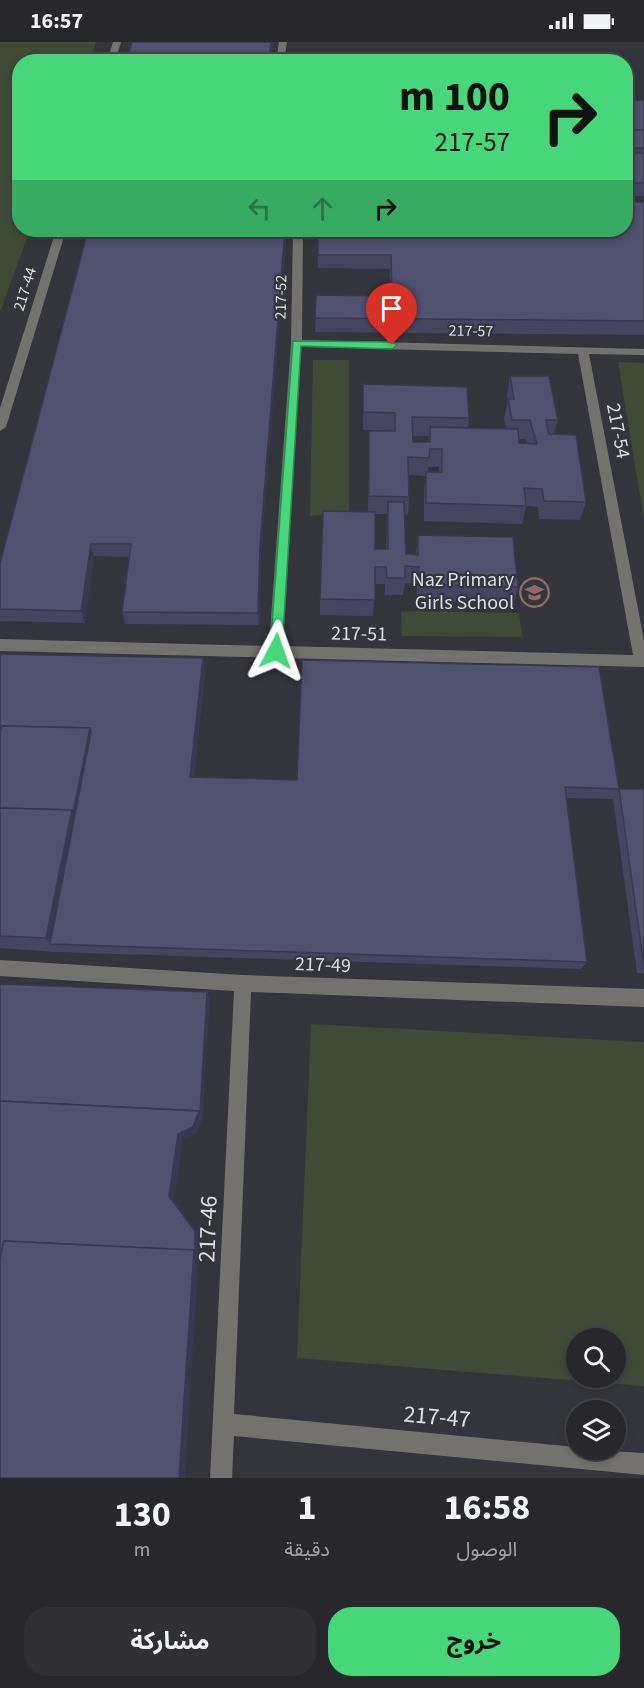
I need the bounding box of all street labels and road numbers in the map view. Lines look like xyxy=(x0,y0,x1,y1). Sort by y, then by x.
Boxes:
street label: 217-44 xyxy=(8,264,42,314)
street label: 217-52 xyxy=(270,274,292,320)
street label: 217-57 xyxy=(448,320,494,342)
street label: 217-54 xyxy=(599,401,637,461)
street label: 217-51 xyxy=(331,620,387,648)
street label: 217-49 xyxy=(295,950,351,980)
street label: 217-46 xyxy=(189,1195,227,1263)
street label: 217-47 xyxy=(402,1397,472,1437)

